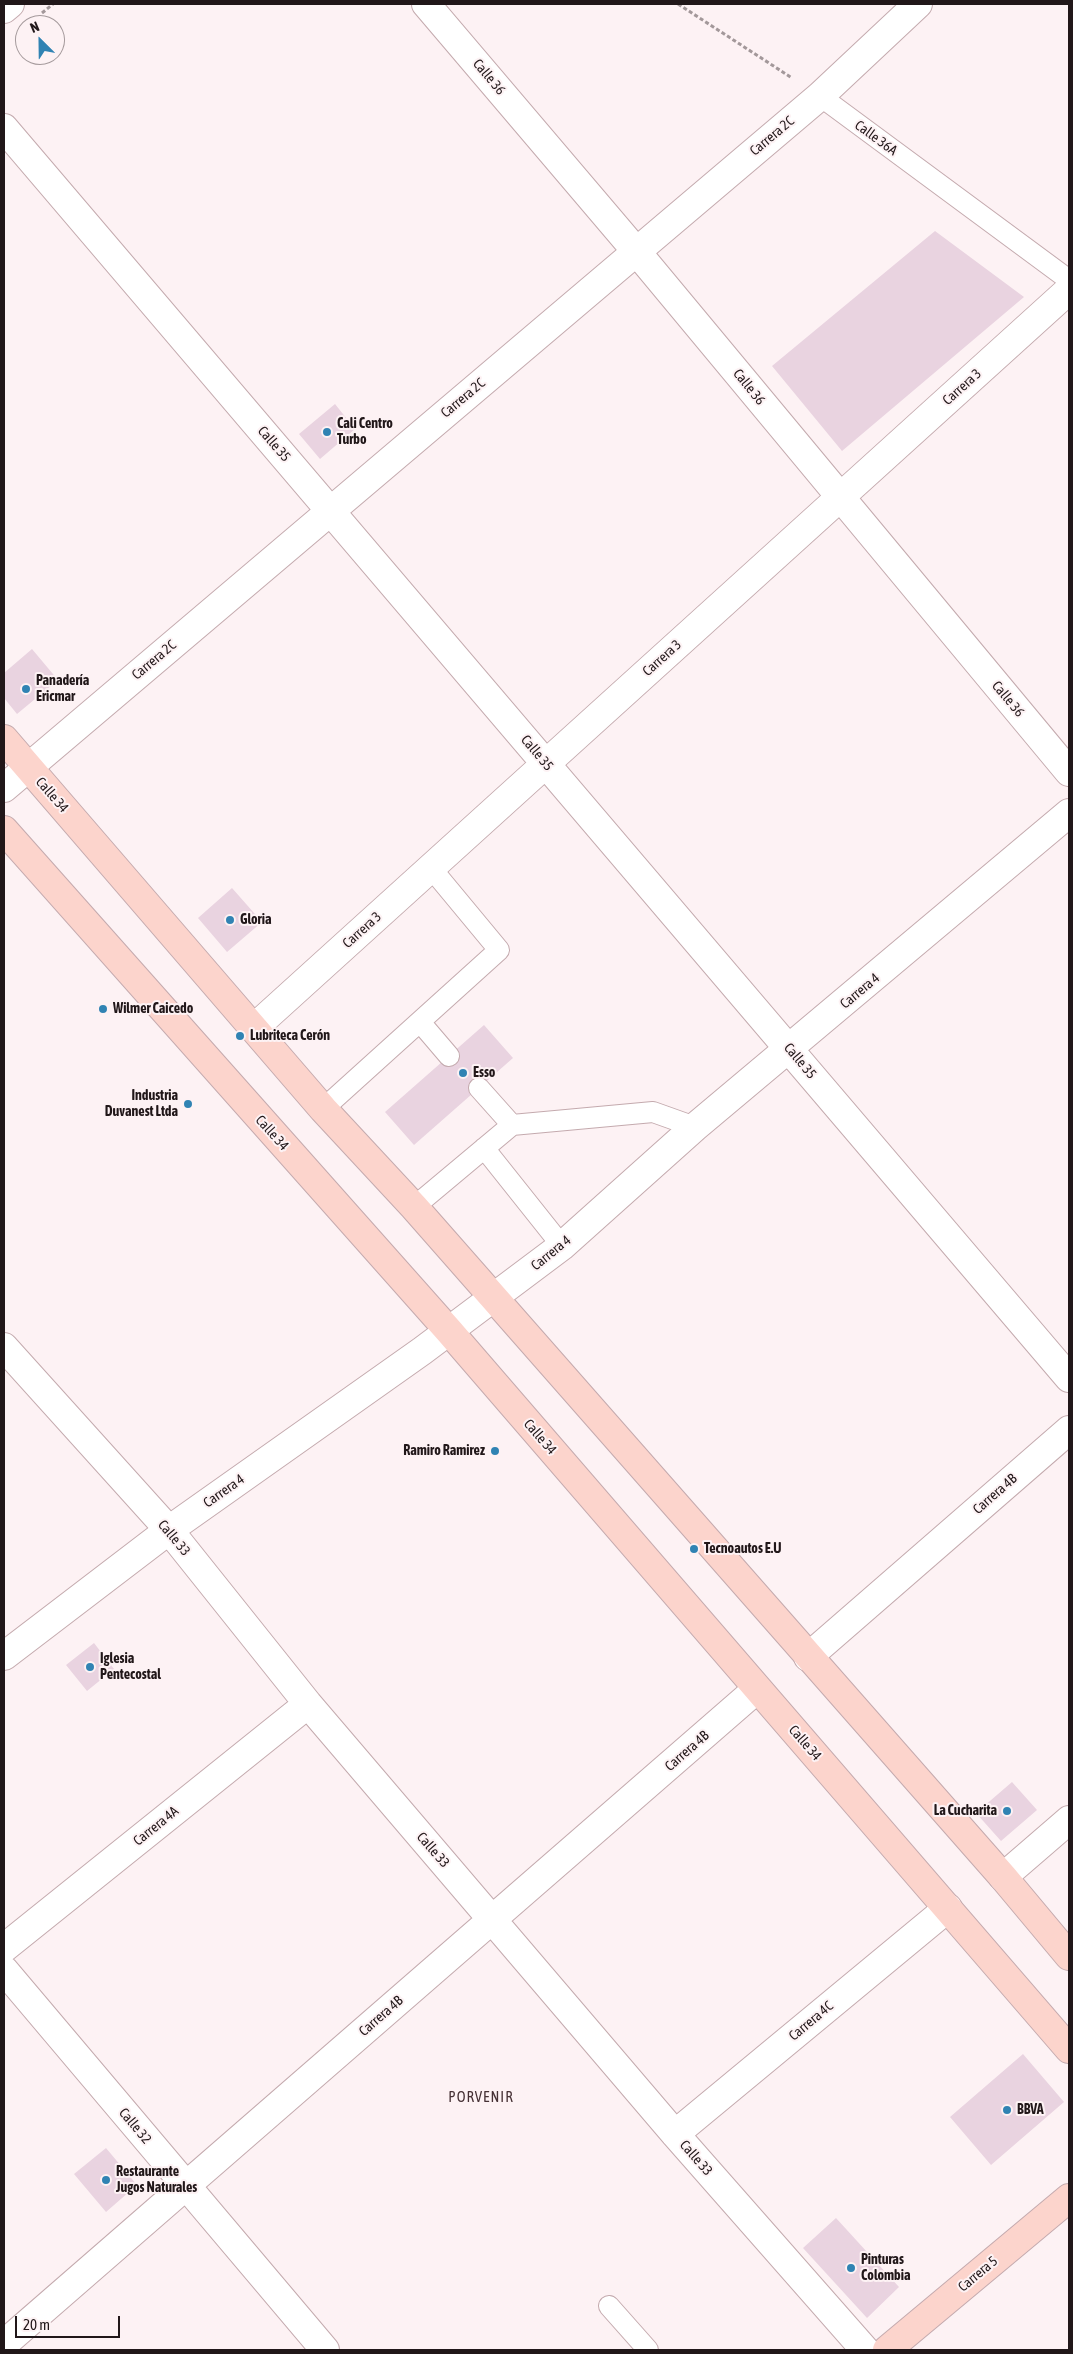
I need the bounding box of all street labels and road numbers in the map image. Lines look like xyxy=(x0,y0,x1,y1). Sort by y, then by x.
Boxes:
street label: Calle 36 xyxy=(469,56,509,98)
street label: Carrera 2C xyxy=(746,113,798,159)
street label: Calle 36A xyxy=(851,117,901,159)
street label: Carrera 3 xyxy=(939,365,985,409)
street label: Calle 36 xyxy=(729,366,769,408)
street label: Carrera 2C xyxy=(437,375,489,421)
street label: Calle 35 xyxy=(254,423,294,465)
street label: Carrera 3 xyxy=(639,636,685,680)
street label: Carrera 2C xyxy=(128,637,180,683)
street label: Calle 36 xyxy=(988,678,1028,720)
street label: Calle 35 xyxy=(517,732,557,774)
street label: Calle 34 xyxy=(32,774,72,816)
street label: Carrera 3 xyxy=(339,908,385,952)
street label: Carrera 4 xyxy=(837,970,883,1012)
street label: Calle 35 xyxy=(780,1040,820,1082)
street label: Calle 34 xyxy=(252,1112,292,1154)
street label: Carrera 4 xyxy=(528,1232,574,1274)
street label: Calle 34 xyxy=(520,1416,560,1458)
street label: Carrera 4B xyxy=(970,1470,1020,1518)
street label: Carrera 4 xyxy=(200,1471,248,1511)
street label: Calle 33 xyxy=(154,1517,194,1559)
street label: Calle 34 xyxy=(785,1722,825,1764)
street label: Carrera 4B xyxy=(662,1727,712,1775)
street label: Carrera 4A xyxy=(130,1803,182,1849)
street label: Calle 33 xyxy=(413,1829,453,1871)
street label: Carrera 4B xyxy=(356,1992,406,2040)
street label: Carrera 4C xyxy=(785,1998,837,2044)
street label: Calle 32 xyxy=(115,2105,155,2147)
street label: Calle 33 xyxy=(676,2137,716,2179)
street label: Carrera 5 xyxy=(955,2253,1001,2295)

